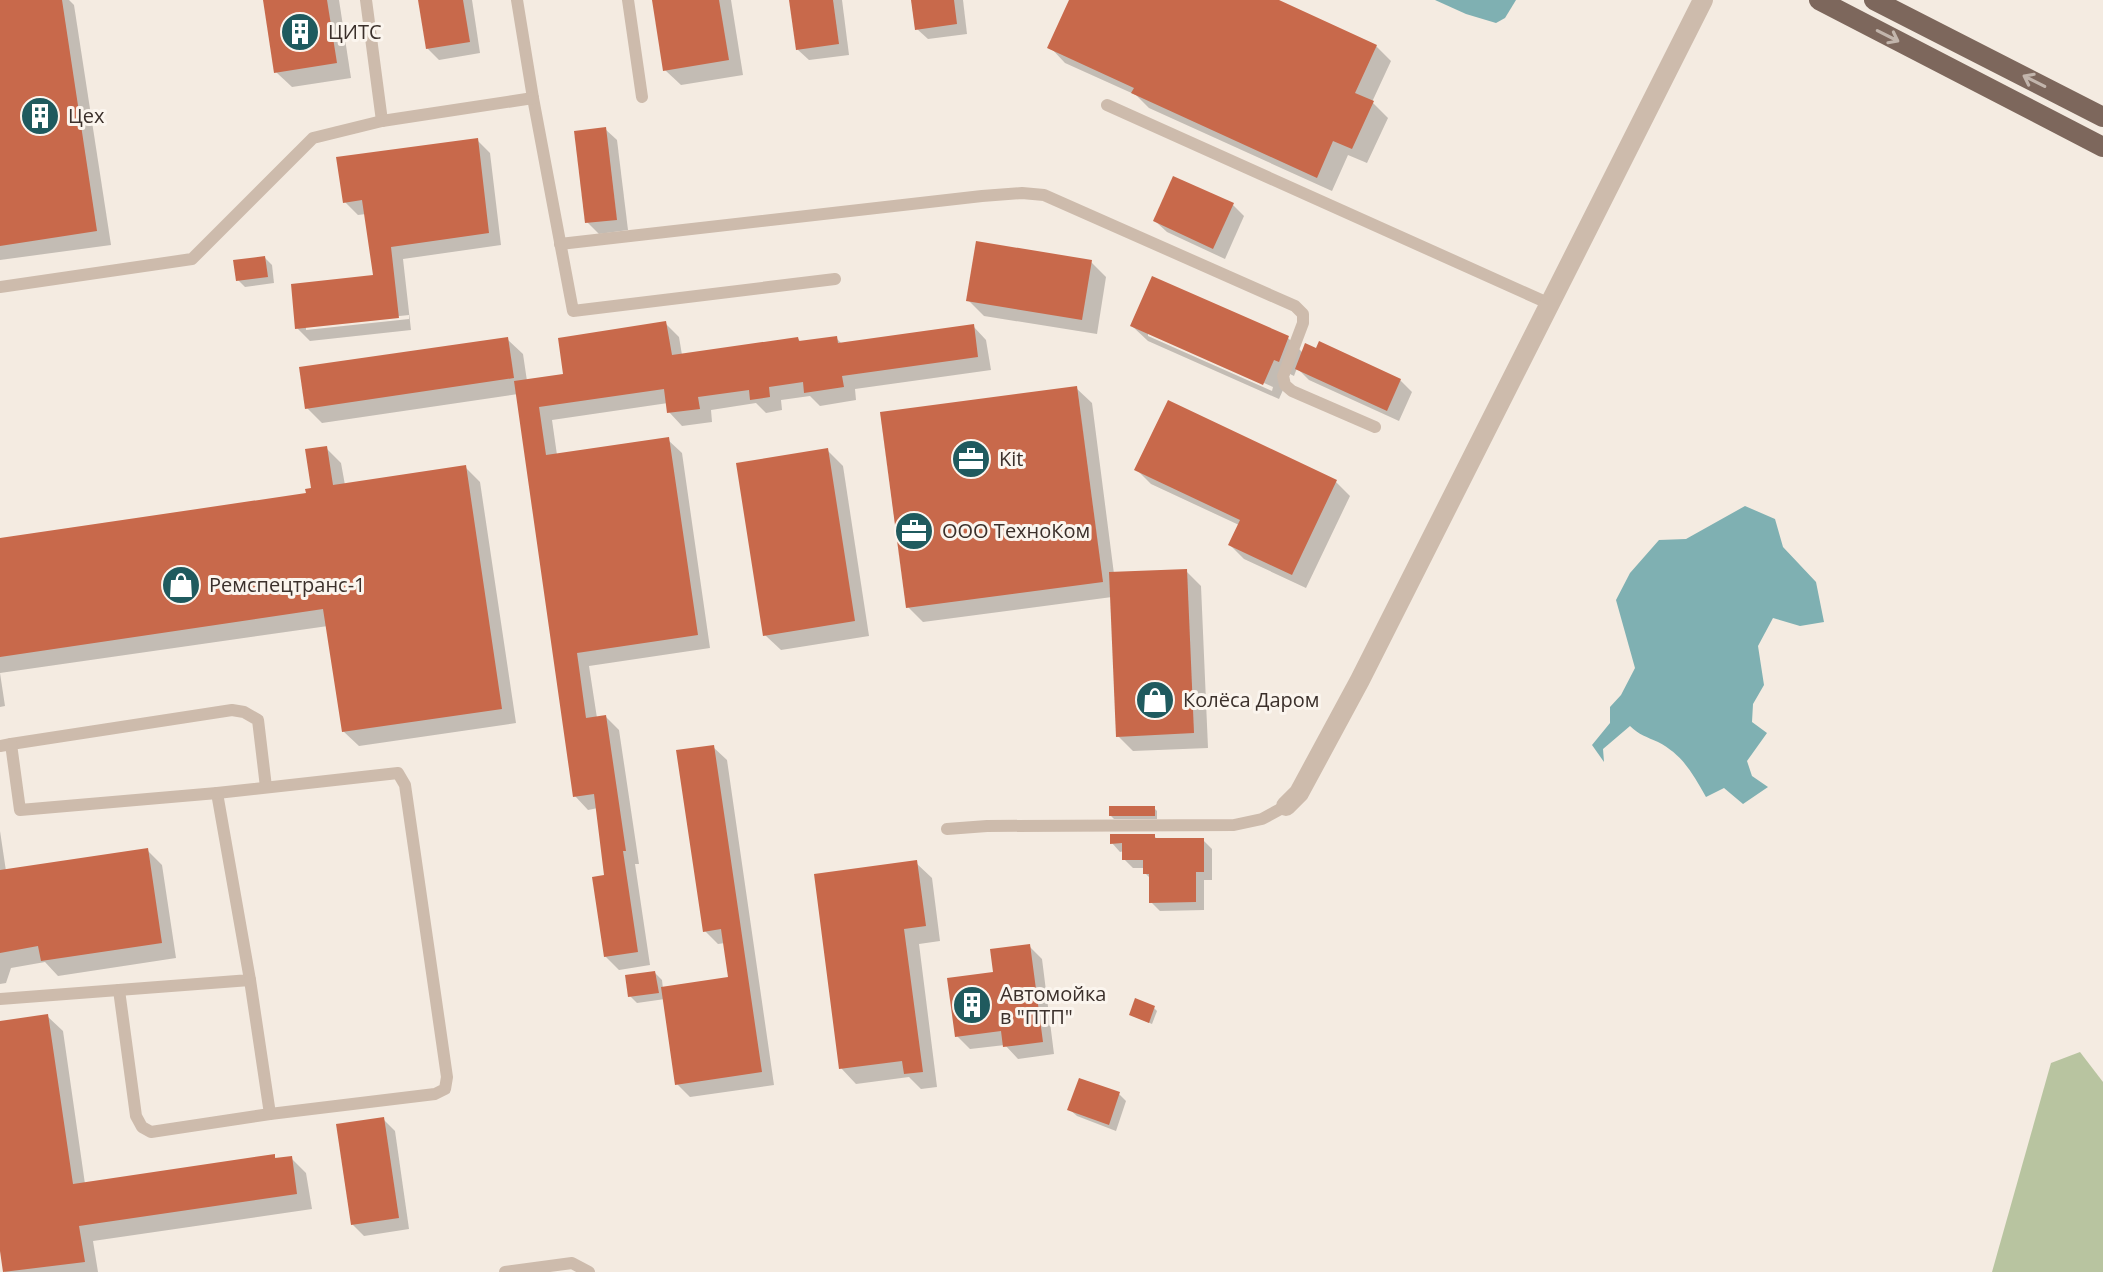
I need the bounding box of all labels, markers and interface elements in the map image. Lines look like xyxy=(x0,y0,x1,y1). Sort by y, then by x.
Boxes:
building icon: ЦИТС xyxy=(279,11,321,53)
place label: ЦИТС xyxy=(328,18,382,45)
one-way arrow xyxy=(1875,28,1899,44)
one-way arrow xyxy=(2022,73,2046,89)
building icon: Цех xyxy=(19,95,61,137)
place label: Цех xyxy=(68,102,105,129)
office icon: Kit xyxy=(950,438,992,480)
place label: Kit xyxy=(999,445,1023,472)
office icon: ООО ТехноКом xyxy=(893,510,935,552)
place label: ООО ТехноКом xyxy=(942,517,1090,544)
shop icon: Ремспецтранс-1 xyxy=(160,564,202,606)
place label: Ремспецтранс-1 xyxy=(209,571,366,598)
shop icon: Колёса Даром xyxy=(1134,679,1176,721)
place label: Колёса Даром xyxy=(1183,686,1320,713)
place label: Автомойка в "ПТП" xyxy=(1000,980,1106,1030)
building icon: Автомойка в "ПТП" xyxy=(951,984,993,1026)

